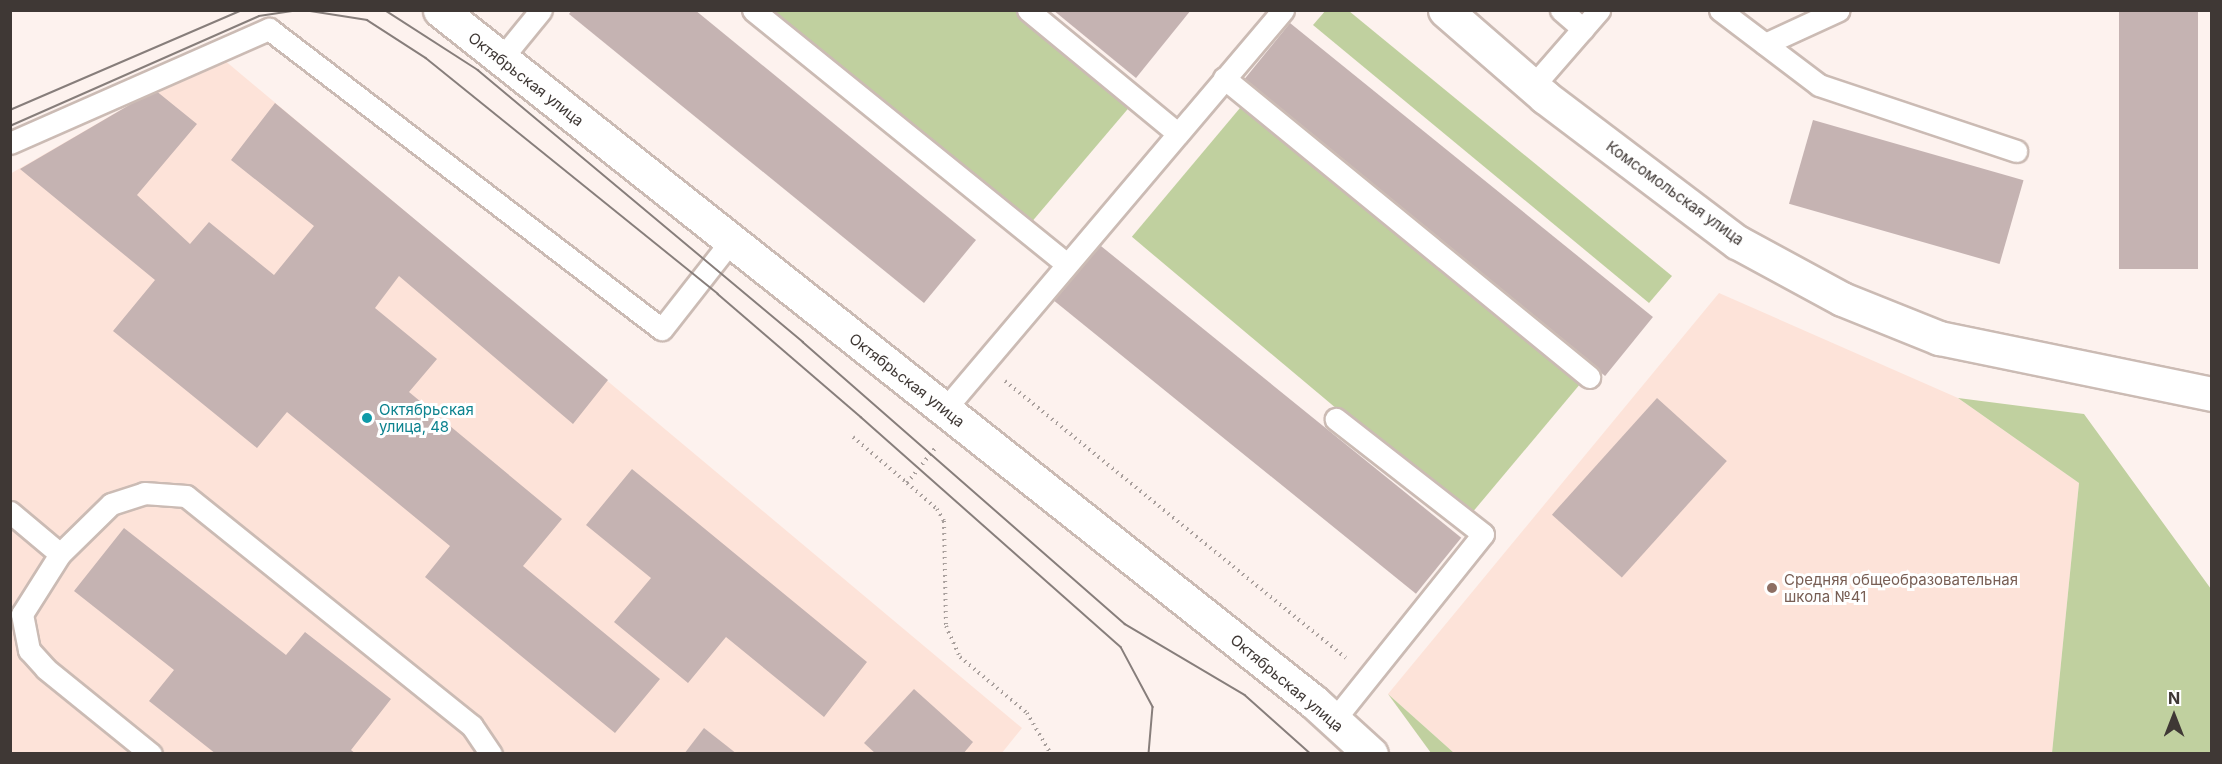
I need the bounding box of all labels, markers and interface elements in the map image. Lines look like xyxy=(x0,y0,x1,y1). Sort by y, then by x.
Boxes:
street label: Октябрьская улица xyxy=(465,28,587,130)
street label: Комсомольская улица xyxy=(1603,137,1747,249)
street label: Октябрьская улица xyxy=(846,329,968,431)
place label: Октябрьская улица, 48 xyxy=(379,400,474,435)
marker: Октябрьская улица, 48 xyxy=(360,411,374,425)
place label: Средняя общеобразовательная школа №41 xyxy=(1784,570,2018,605)
marker: Средняя общеобразовательная школа №41 xyxy=(1765,581,1779,595)
street label: Октябрьская улица xyxy=(1227,631,1347,735)
north arrow xyxy=(2144,686,2204,746)
text: N xyxy=(2168,688,2180,708)

